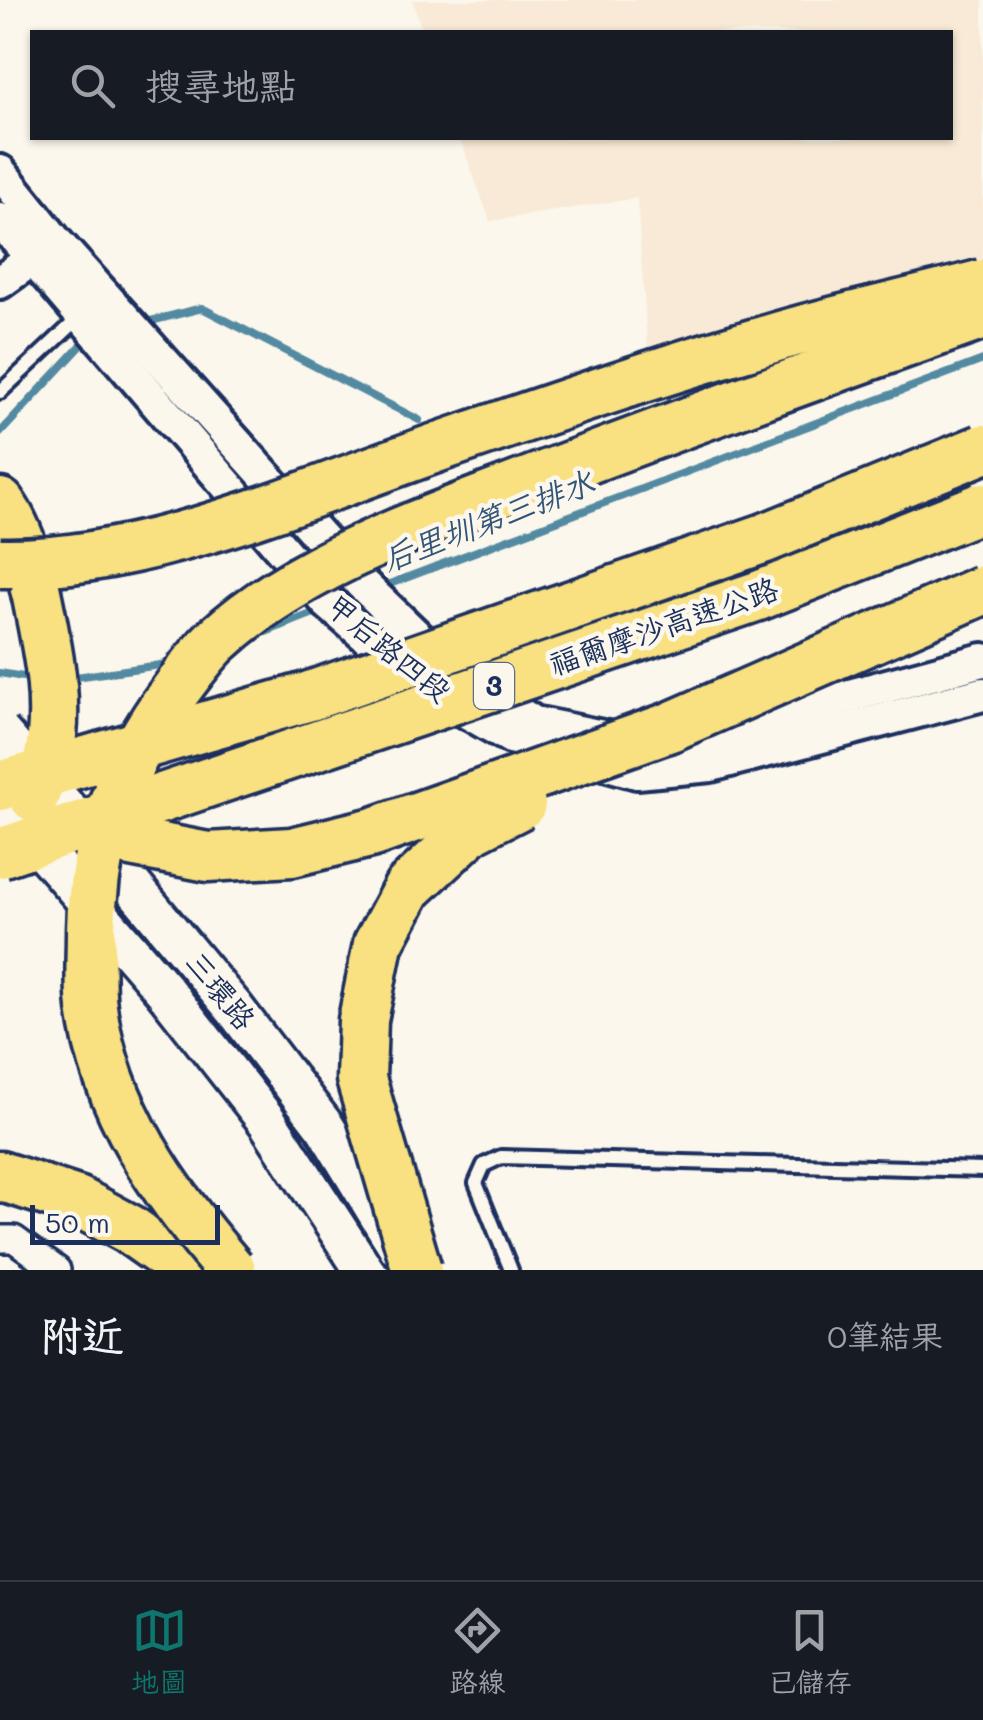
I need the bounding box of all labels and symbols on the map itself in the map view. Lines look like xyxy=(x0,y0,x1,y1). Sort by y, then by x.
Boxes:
water label: 后里圳第三排水 xyxy=(375,459,600,579)
street label: 福爾摩沙高速公路 xyxy=(543,567,783,683)
street label: 甲后路四段 xyxy=(318,585,460,710)
road number: 3 xyxy=(474,663,514,709)
street label: 三環路 xyxy=(178,942,265,1037)
scale bar xyxy=(30,1200,220,1244)

